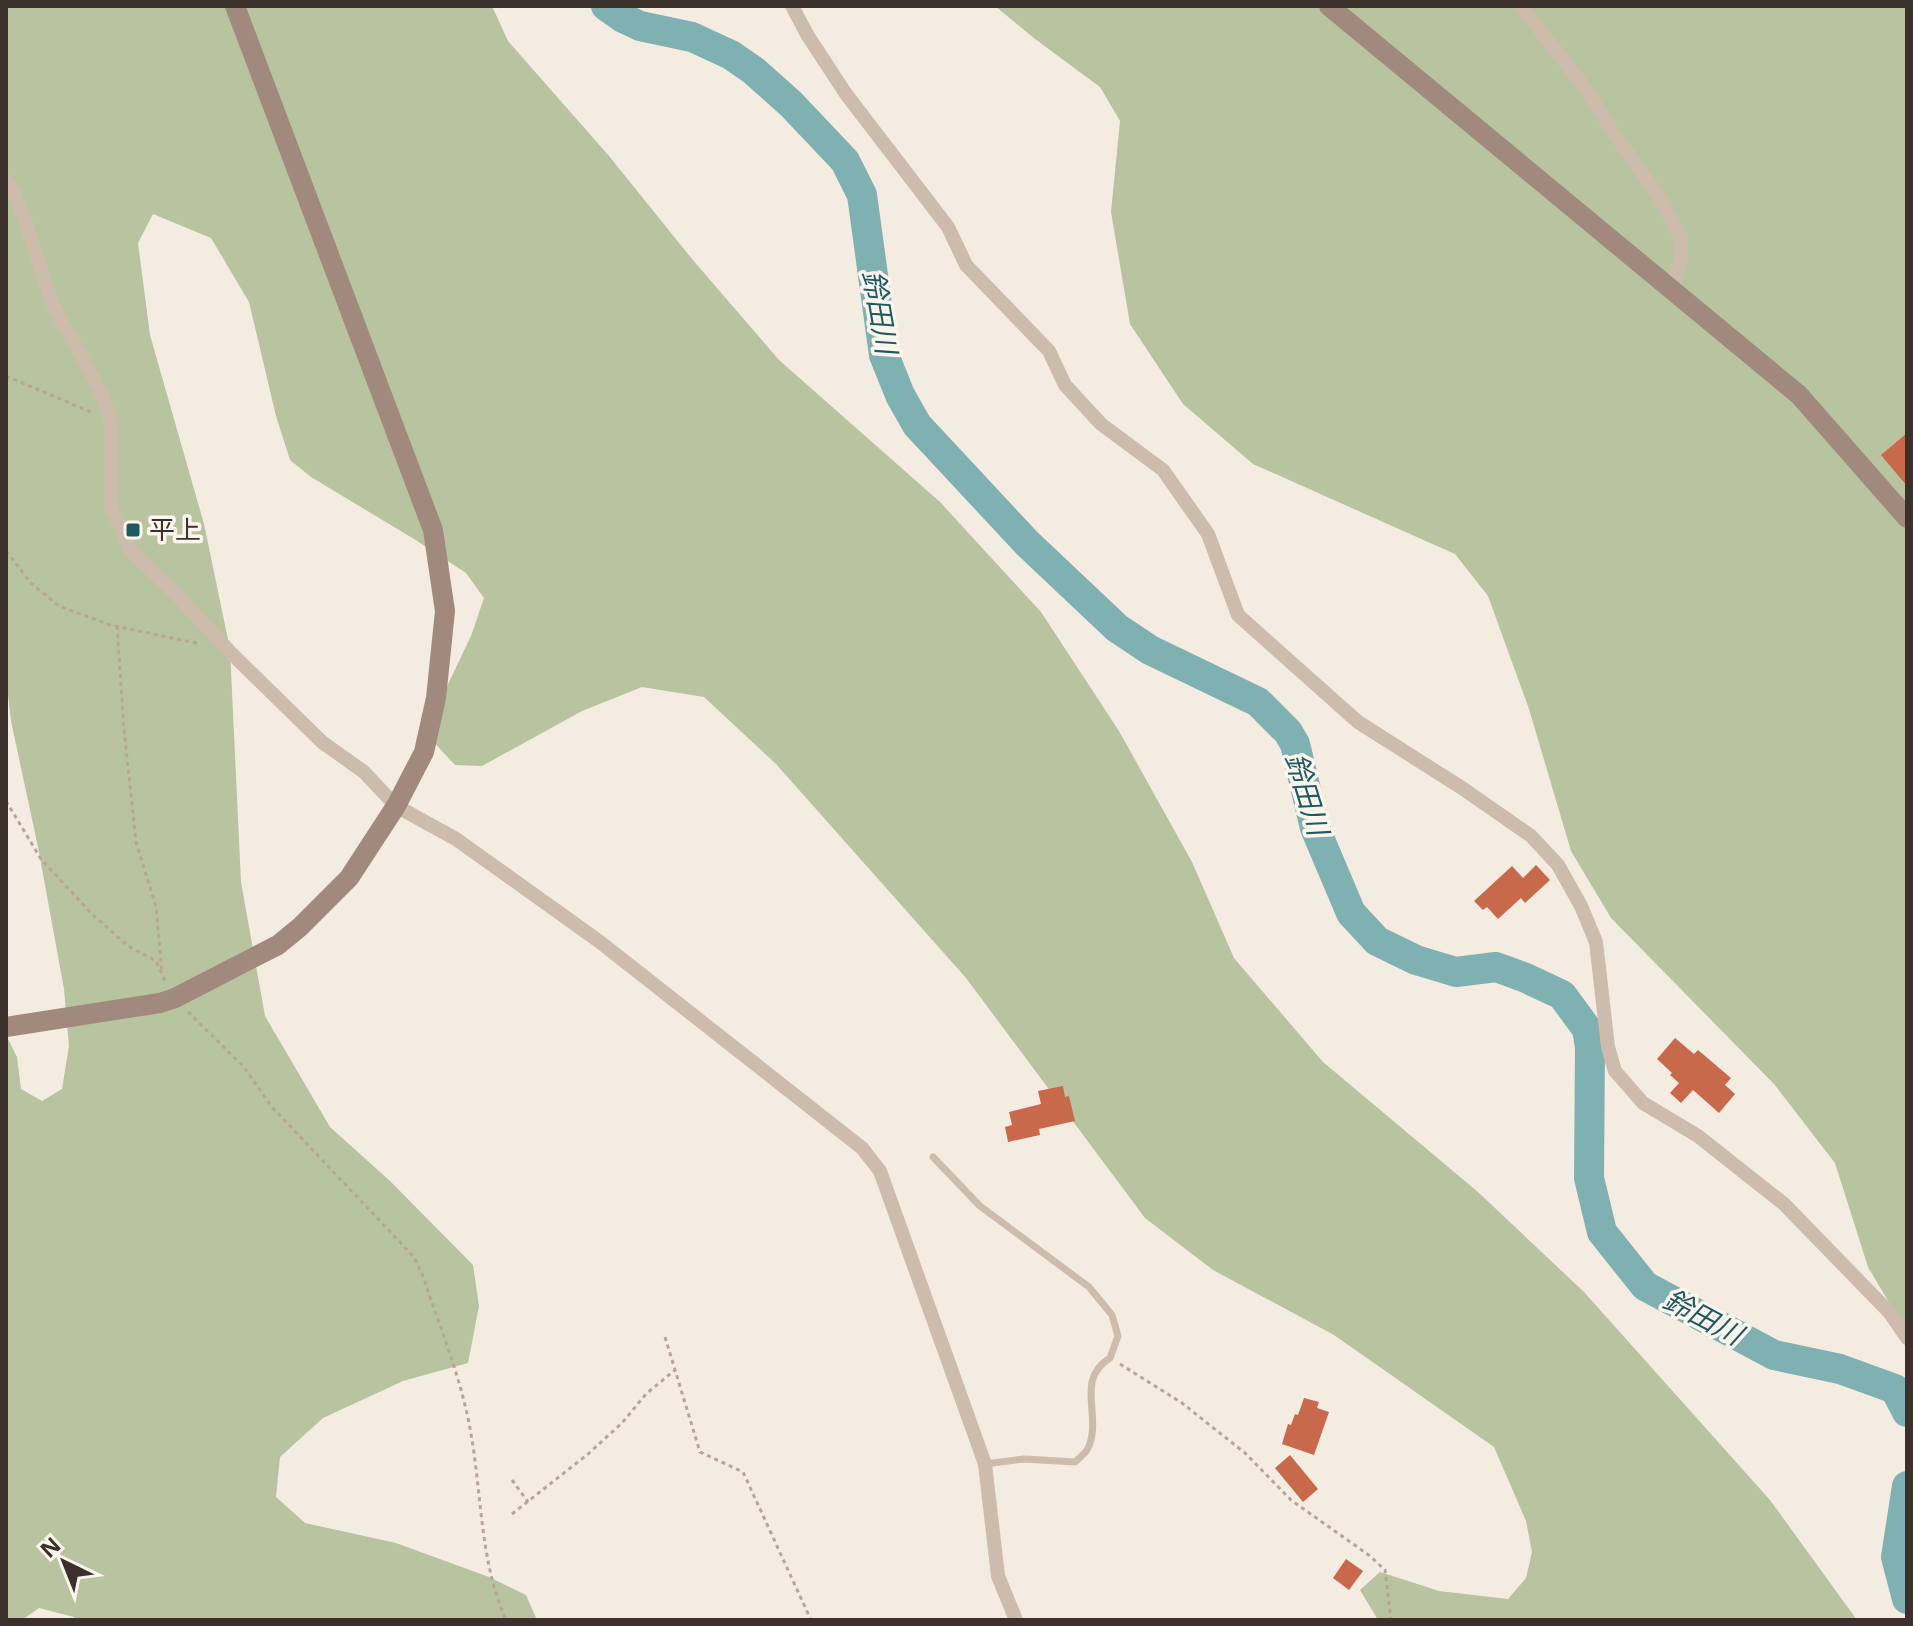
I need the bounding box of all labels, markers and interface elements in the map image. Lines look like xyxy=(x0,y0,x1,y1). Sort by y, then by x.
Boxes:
water label: 鈴田川 xyxy=(855,267,908,359)
place label: 平上 xyxy=(149,511,201,547)
marker: 平上 xyxy=(124,521,142,539)
water label: 鈴田川 xyxy=(1278,748,1339,842)
water label: 鈴田川 xyxy=(1657,1280,1752,1354)
north arrow xyxy=(24,1522,104,1602)
text: N xyxy=(33,1530,66,1564)

